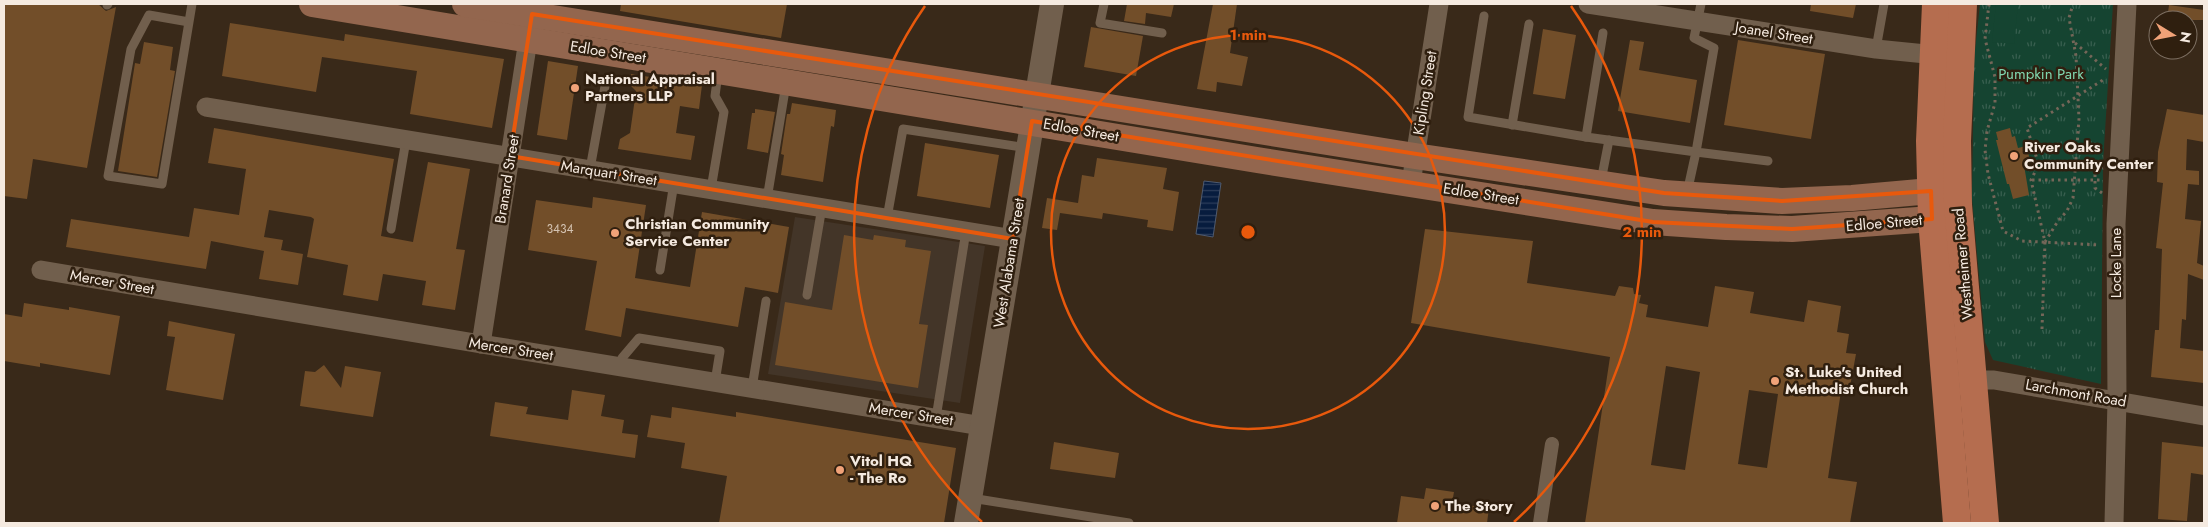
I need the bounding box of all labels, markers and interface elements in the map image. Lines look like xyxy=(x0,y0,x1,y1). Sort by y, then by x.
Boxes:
north arrow xyxy=(2148,10,2198,60)
street label: Joanel Street xyxy=(1732,16,1815,50)
text: 1 min xyxy=(1229,24,1267,46)
text: N xyxy=(2175,30,2197,44)
street label: Edloe Street xyxy=(569,35,648,69)
street label: Kipling Street xyxy=(1407,49,1443,137)
park label: Pumpkin Park xyxy=(1998,63,2084,85)
place label: National Appraisal Partners LLP xyxy=(585,68,715,107)
marker: National Appraisal Partners LLP xyxy=(569,82,581,94)
street label: Edloe Street xyxy=(1041,113,1121,148)
street label: Branard Street xyxy=(489,133,525,225)
place label: River Oaks Community Center xyxy=(2024,136,2155,175)
marker: River Oaks Community Center xyxy=(2008,150,2020,162)
street label: Marquart Street xyxy=(559,155,659,192)
street label: Edloe Street xyxy=(1442,177,1521,211)
street label: West Alabama Street xyxy=(988,196,1030,329)
street label: Westheimer Road xyxy=(1947,207,1979,321)
street label: Edloe Street xyxy=(1845,209,1923,237)
place label: Christian Community Service Center xyxy=(625,213,769,252)
house number: 3434 xyxy=(546,220,574,238)
text: 2 min xyxy=(1622,221,1662,243)
centre of rings xyxy=(1239,223,1257,241)
marker: Christian Community Service Center xyxy=(609,227,621,239)
street label: Locke Lane xyxy=(2105,228,2127,298)
street label: Mercer Street xyxy=(68,264,156,300)
street label: Mercer Street xyxy=(467,331,555,367)
place label: St. Luke's United Methodist Church xyxy=(1785,361,1908,400)
street label: Larchmont Road xyxy=(2024,373,2128,413)
marker: St. Luke's United Methodist Church xyxy=(1769,375,1781,387)
street label: Mercer Street xyxy=(867,396,955,432)
place label: Vitol HQ - The Ro xyxy=(849,450,913,489)
marker: Vitol HQ - The Ro xyxy=(834,464,846,476)
place label: The Story xyxy=(1445,495,1513,517)
marker: The Story xyxy=(1429,500,1441,512)

